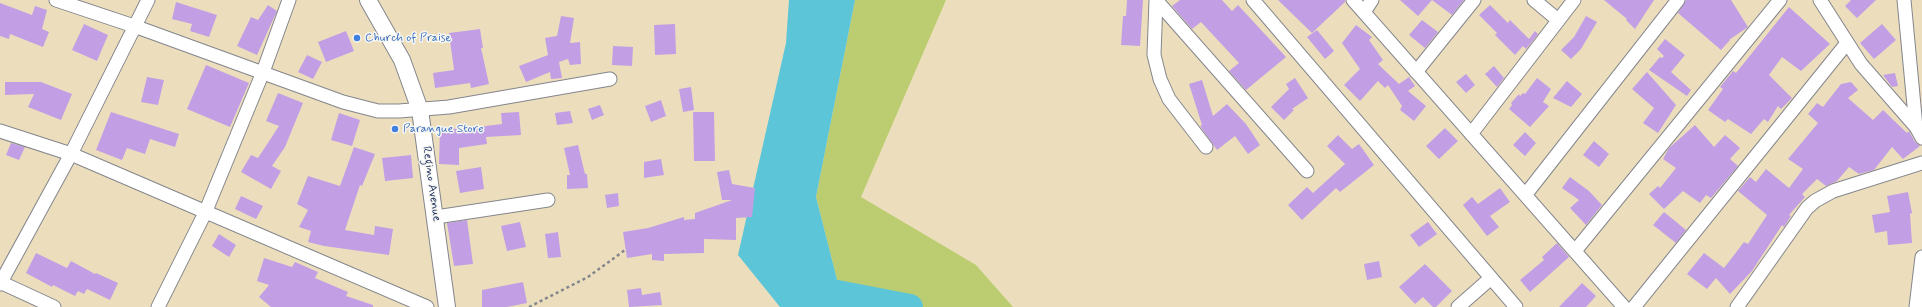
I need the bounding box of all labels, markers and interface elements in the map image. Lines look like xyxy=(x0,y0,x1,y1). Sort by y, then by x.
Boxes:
place label: Church of Praise xyxy=(365,31,451,45)
marker: Church of Praise xyxy=(352,33,362,43)
place label: Parangue Store xyxy=(403,122,484,136)
marker: Parangue Store xyxy=(390,124,400,134)
street label: Regino Avenue xyxy=(419,145,443,223)

